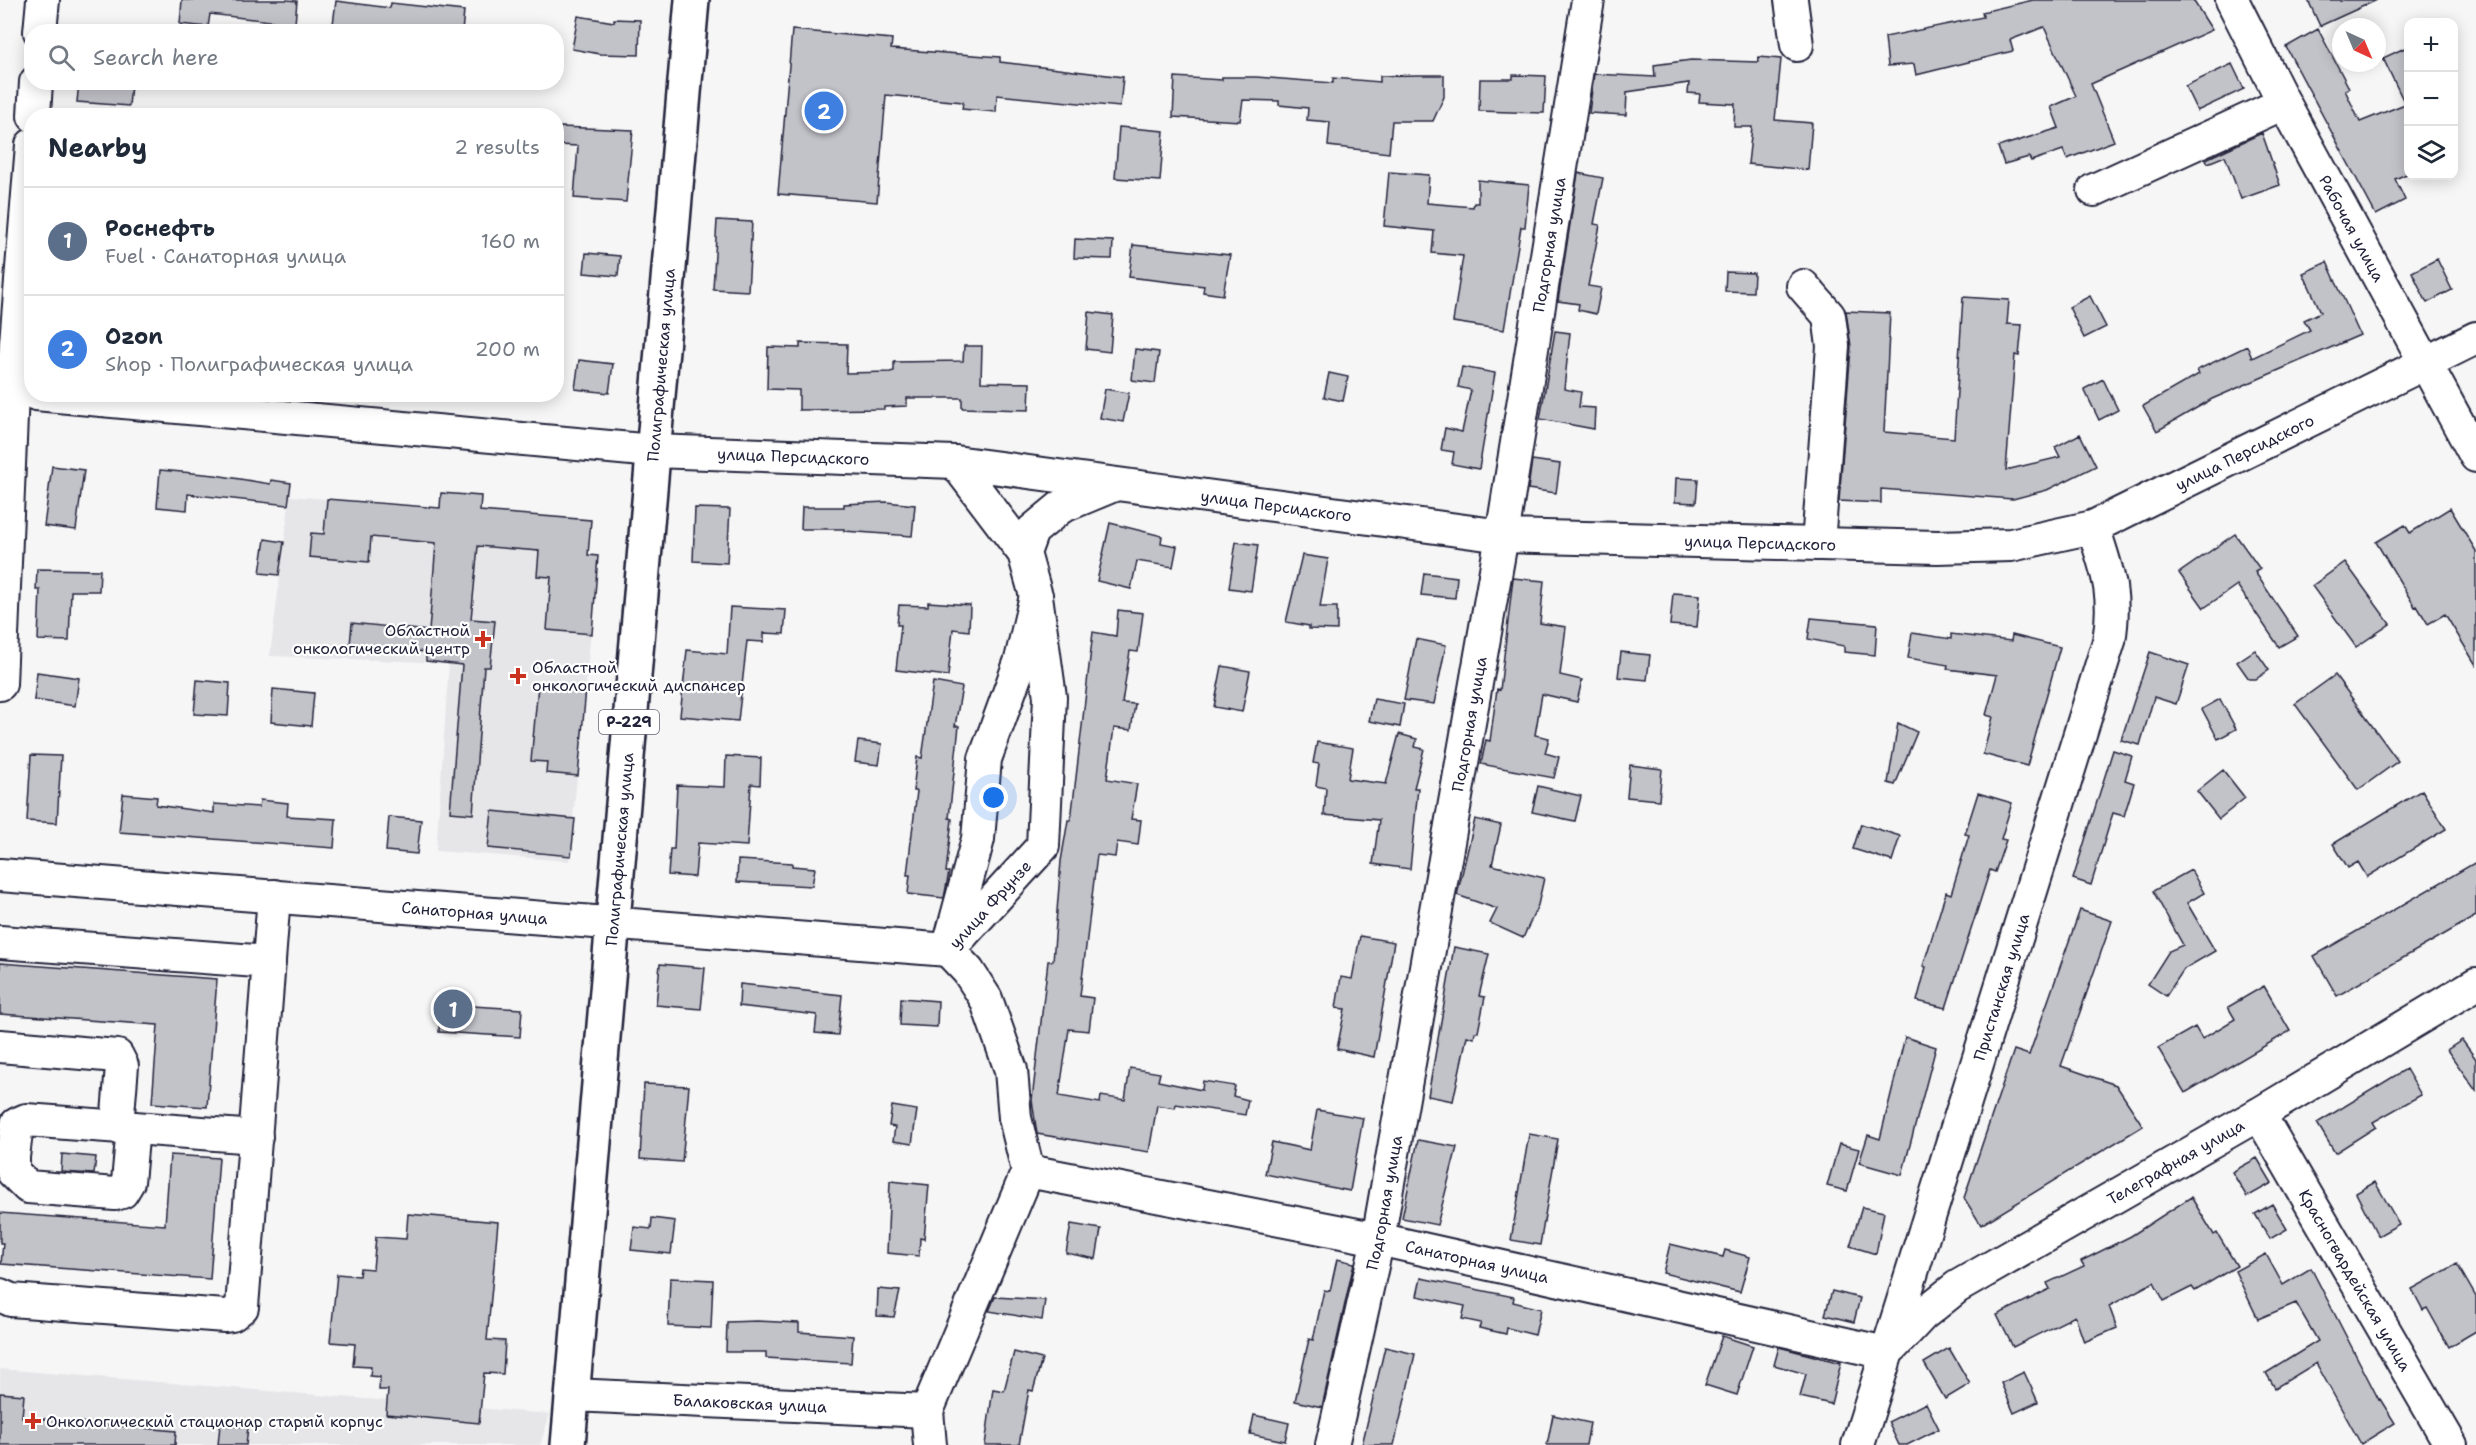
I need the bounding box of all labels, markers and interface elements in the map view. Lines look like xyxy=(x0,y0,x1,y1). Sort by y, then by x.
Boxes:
north arrow xyxy=(2332,18,2386,72)
map controls xyxy=(2404,18,2458,180)
button: + xyxy=(2404,18,2458,72)
search box xyxy=(24,24,564,90)
icon: search xyxy=(45,41,78,74)
text: Search here xyxy=(93,43,219,72)
button: − xyxy=(2404,72,2458,126)
pin: 2 xyxy=(804,88,844,134)
button: layers xyxy=(2404,126,2458,180)
text: Nearby xyxy=(48,130,147,165)
text: 2 results xyxy=(454,134,540,160)
street label: Рабочая улица xyxy=(2314,171,2389,286)
street label: Подгорная улица xyxy=(1528,176,1570,314)
text: Роснефть xyxy=(105,214,215,243)
text: 1 xyxy=(63,228,72,254)
text: 160 m xyxy=(481,228,540,254)
text: Fuel · Санаторная улица xyxy=(105,243,346,269)
street label: Полиграфическая улица xyxy=(642,268,680,462)
text: Ozon xyxy=(105,322,163,351)
text: 2 xyxy=(61,336,75,362)
text: 200 m xyxy=(475,336,540,362)
text: Shop · Полиграфическая улица xyxy=(105,351,413,377)
street label: улица Персидского xyxy=(2172,410,2318,496)
street label: улица Персидского xyxy=(717,443,870,470)
street label: улица Персидского xyxy=(1199,485,1353,527)
street label: улица Персидского xyxy=(1684,531,1836,555)
place label: Областной онкологический центр xyxy=(293,620,470,659)
marker: Областной онкологический центр xyxy=(474,630,492,648)
street label: Подгорная улица xyxy=(1447,655,1492,793)
place label: Областной онкологический диспансер xyxy=(532,657,746,696)
marker: Областной онкологический диспансер xyxy=(509,667,527,685)
road number: Р-229 xyxy=(599,710,659,734)
street label: Полиграфическая улица xyxy=(601,752,638,947)
your location xyxy=(979,783,1008,812)
street label: улица Фрунзе xyxy=(945,856,1036,953)
street label: Санаторная улица xyxy=(401,897,548,929)
street label: Пристанская улица xyxy=(1969,911,2034,1063)
pin: 1 xyxy=(434,986,472,1032)
street label: Телеграфная улица xyxy=(2103,1115,2248,1210)
street label: Подгорная улица xyxy=(1361,1134,1407,1272)
street label: Красногвардейская улица xyxy=(2294,1186,2416,1375)
street label: Санаторная улица xyxy=(1403,1235,1551,1288)
street label: Балаковская улица xyxy=(672,1390,827,1417)
place label: Онкологический стационар старый корпус xyxy=(46,1411,383,1432)
marker: Онкологический стационар старый корпус xyxy=(24,1412,42,1430)

